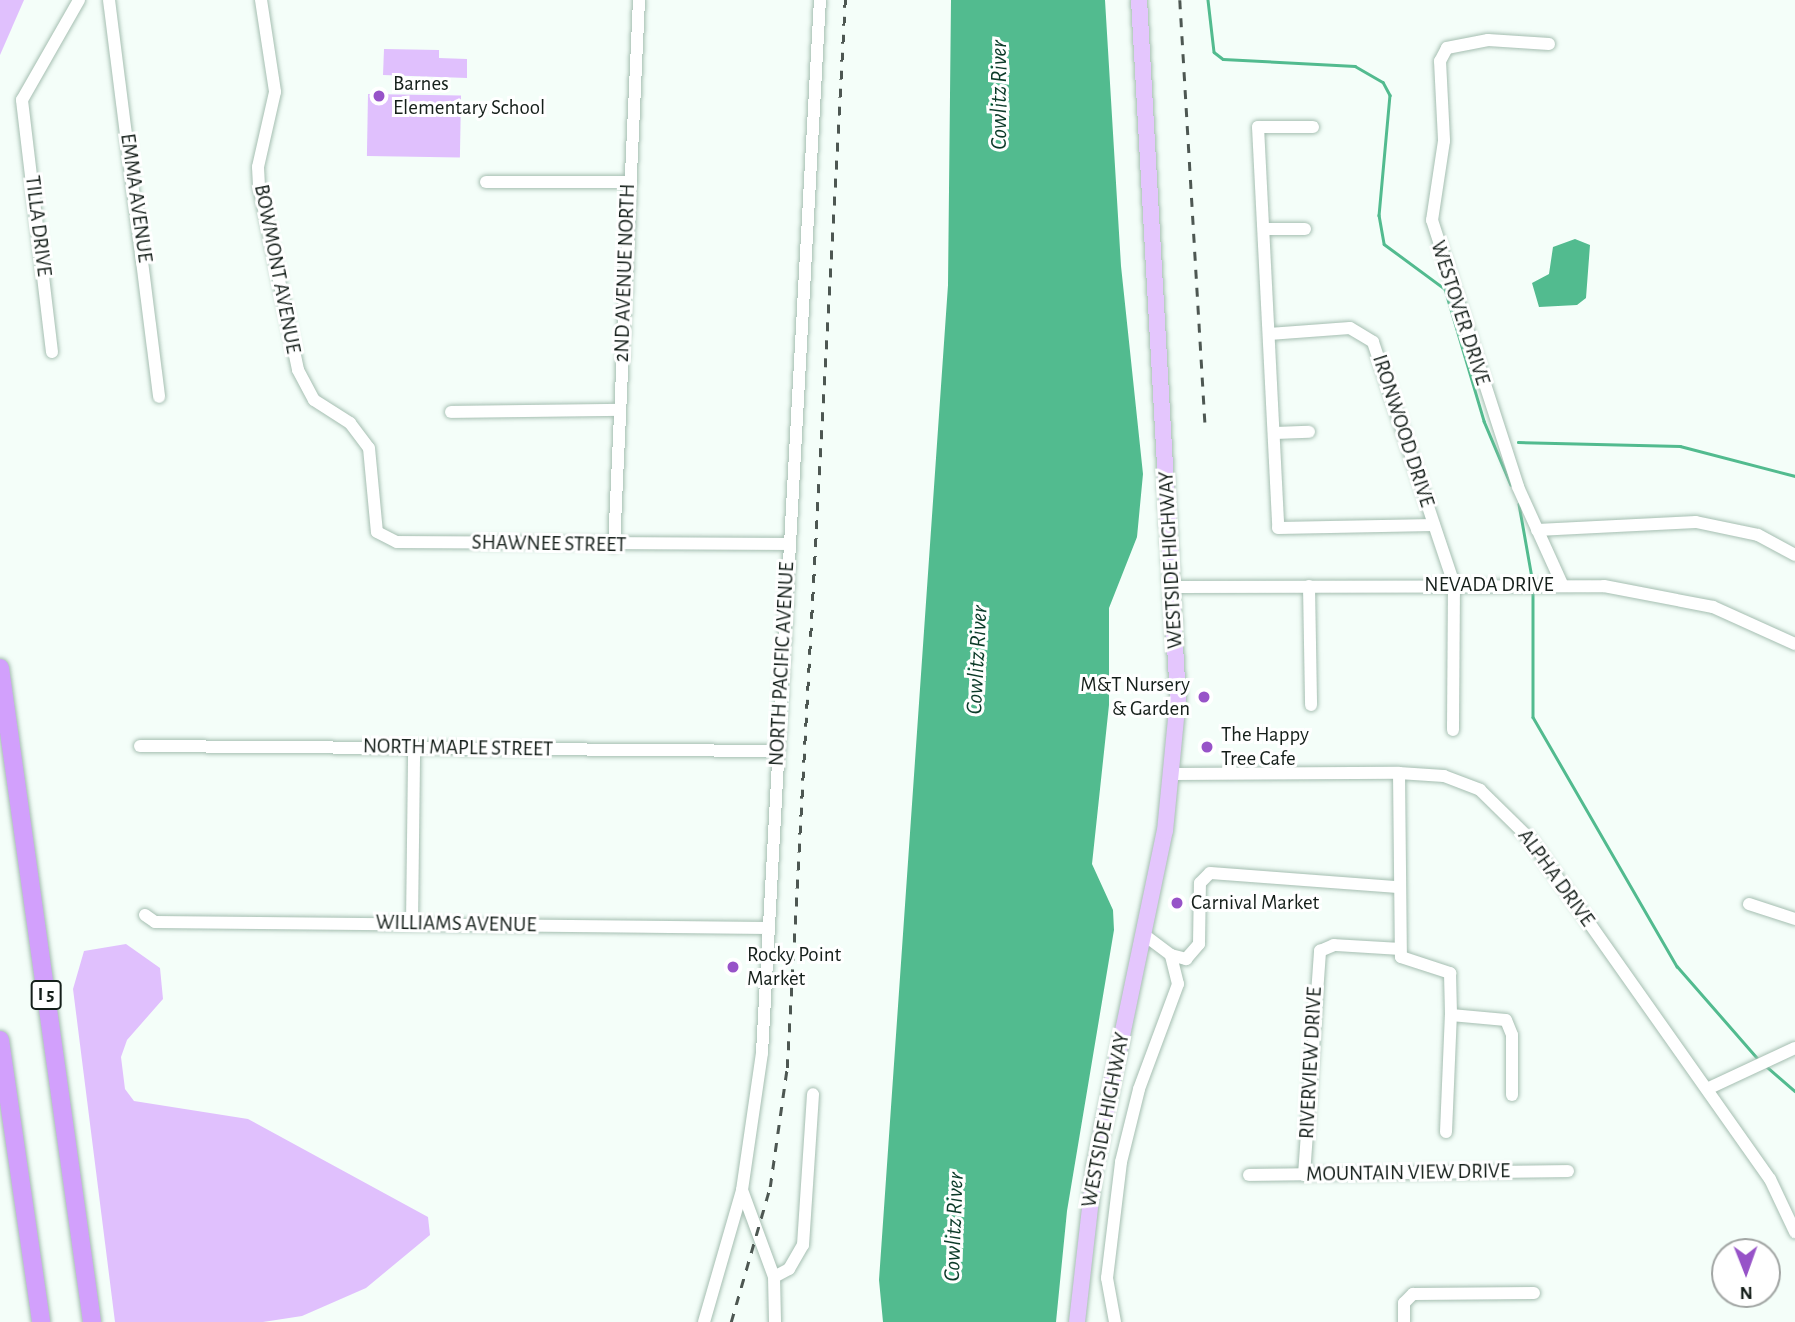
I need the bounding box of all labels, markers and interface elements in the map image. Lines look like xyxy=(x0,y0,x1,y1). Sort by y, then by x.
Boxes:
water label: Cowlitz River xyxy=(986,40,1014,150)
place label: Barnes Elementary School xyxy=(393,71,545,121)
marker: Barnes Elementary School xyxy=(371,88,387,104)
street label: EMMA AVENUE xyxy=(114,132,158,264)
street label: TILLA DRIVE xyxy=(19,174,57,278)
street label: BOWMONT AVENUE xyxy=(248,182,306,356)
street label: 2ND AVENUE NORTH xyxy=(609,183,641,363)
street label: WESTOVER DRIVE xyxy=(1425,238,1495,388)
street label: IRONWOOD DRIVE xyxy=(1366,352,1440,510)
street label: WESTSIDE HIGHWAY xyxy=(1154,471,1188,649)
street label: SHAWNEE STREET xyxy=(471,530,627,558)
street label: NORTH PACIFIC AVENUE xyxy=(764,561,800,767)
street label: NEVADA DRIVE xyxy=(1424,572,1554,598)
water label: Cowlitz River xyxy=(961,605,995,715)
place label: M&T Nursery & Garden xyxy=(1080,672,1190,722)
marker: M&T Nursery & Garden xyxy=(1196,689,1212,705)
place label: The Happy Tree Cafe xyxy=(1221,722,1309,772)
street label: NORTH MAPLE STREET xyxy=(363,734,553,762)
marker: The Happy Tree Cafe xyxy=(1199,739,1215,755)
street label: ALPHA DRIVE xyxy=(1512,824,1600,932)
place label: Carnival Market xyxy=(1191,890,1319,916)
marker: Carnival Market xyxy=(1169,895,1185,911)
street label: WILLIAMS AVENUE xyxy=(375,910,537,938)
place label: Rocky Point Market xyxy=(747,942,841,992)
marker: Rocky Point Market xyxy=(725,959,741,975)
road number: I 5 xyxy=(30,979,62,1010)
street label: RIVERVIEW DRIVE xyxy=(1294,986,1328,1140)
street label: WESTSIDE HIGHWAY xyxy=(1077,1030,1135,1210)
street label: MOUNTAIN VIEW DRIVE xyxy=(1306,1159,1510,1187)
water label: Cowlitz River xyxy=(939,1172,971,1282)
north arrow xyxy=(1711,1238,1781,1308)
text: N xyxy=(1740,1283,1753,1302)

